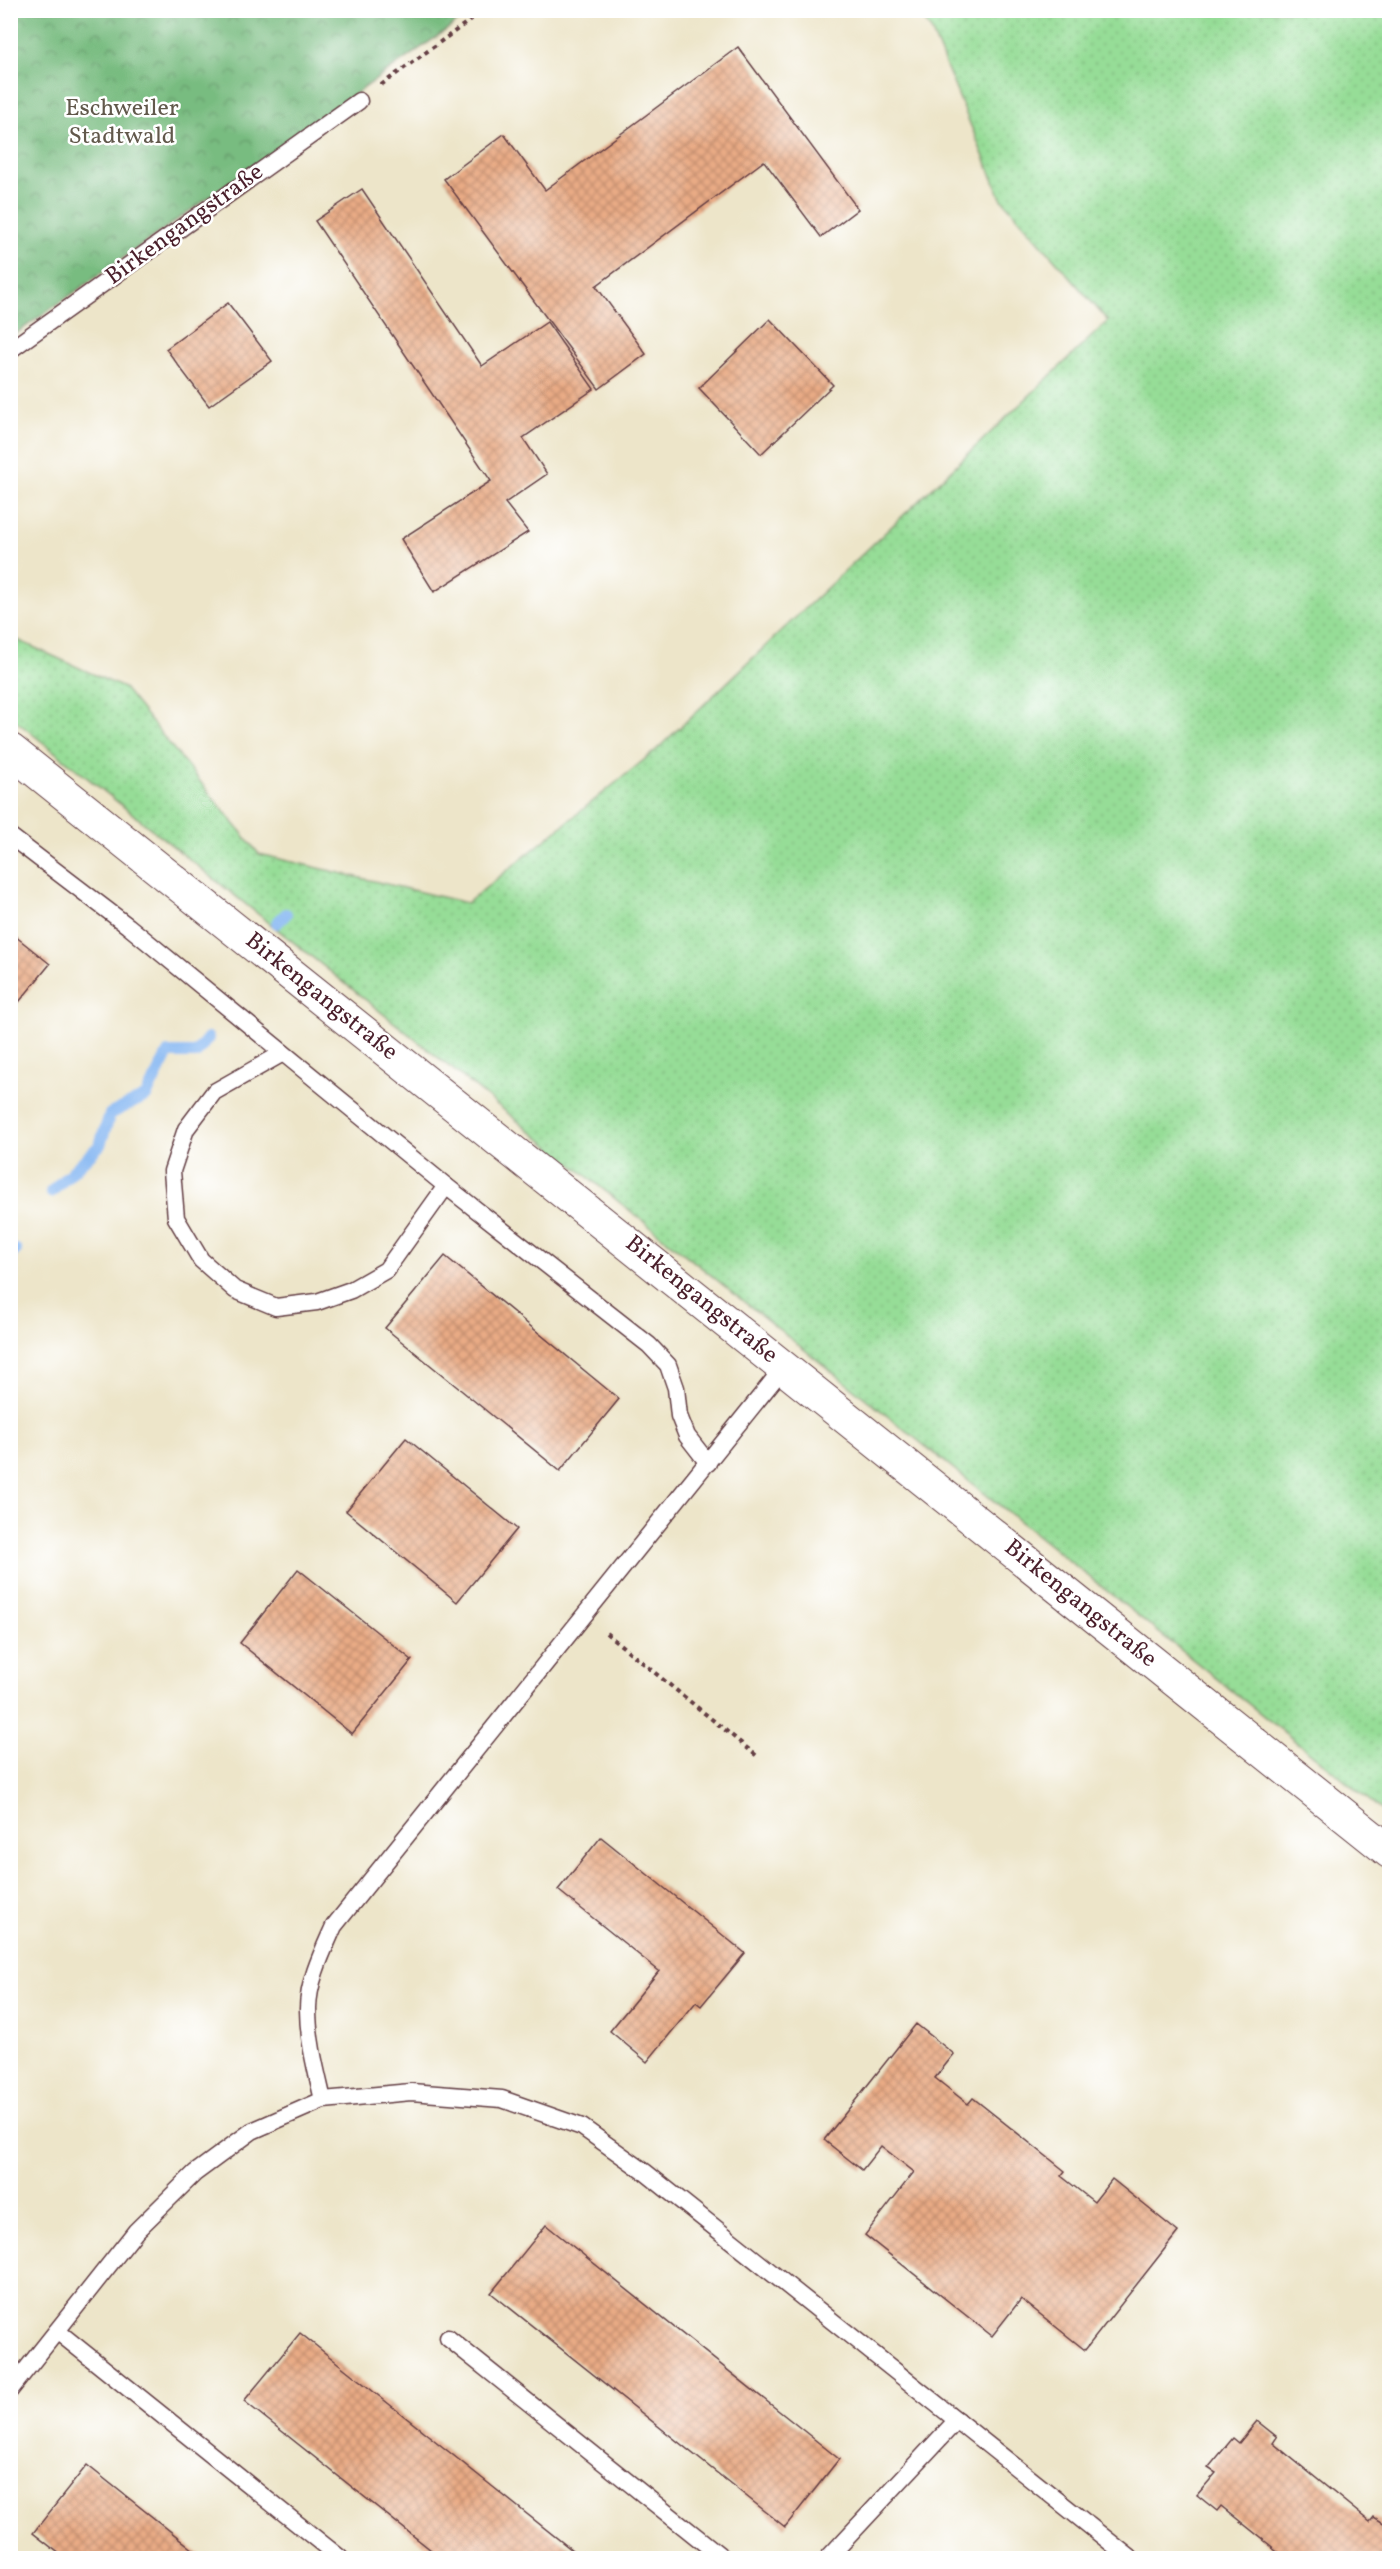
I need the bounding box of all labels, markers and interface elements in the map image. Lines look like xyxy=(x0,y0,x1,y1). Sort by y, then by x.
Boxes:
park label: Eschweiler Stadtwald xyxy=(65,92,179,154)
street label: Birkengangstraße xyxy=(99,156,271,294)
street label: Birkengangstraße xyxy=(237,925,405,1069)
street label: Birkengangstraße xyxy=(617,1228,785,1372)
street label: Birkengangstraße xyxy=(996,1532,1164,1676)

